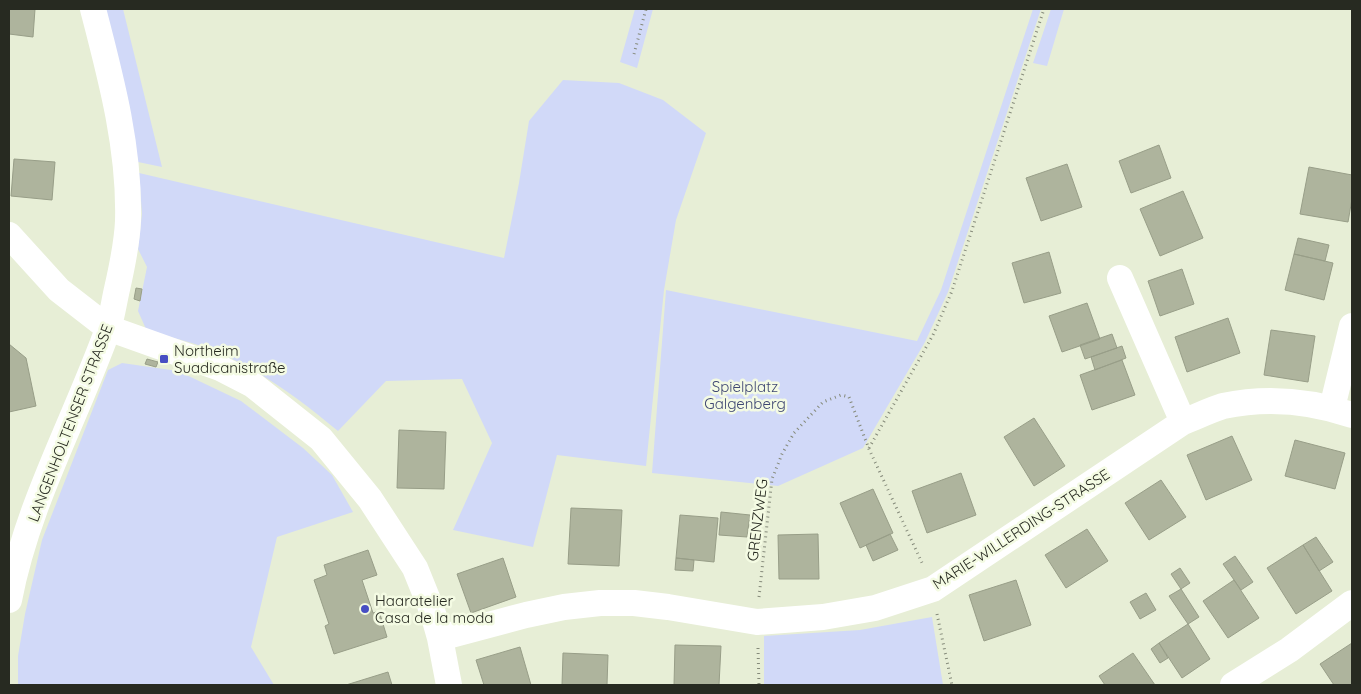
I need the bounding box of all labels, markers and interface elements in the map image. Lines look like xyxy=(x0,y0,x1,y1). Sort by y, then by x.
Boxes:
street label: LANGENHOLTENSER STRASSE xyxy=(23,322,117,524)
place label: Northeim Suadicanistraße xyxy=(174,341,285,377)
marker: Northeim Suadicanistraße xyxy=(158,353,170,365)
park label: Spielplatz Galgenberg xyxy=(704,377,786,413)
street label: MARIE-WILLERDING-STRASSE xyxy=(929,465,1113,593)
street label: GRENZWEG xyxy=(743,478,771,562)
place label: Haaratelier Casa de la moda xyxy=(375,591,493,627)
marker: Haaratelier Casa de la moda xyxy=(359,603,371,615)

